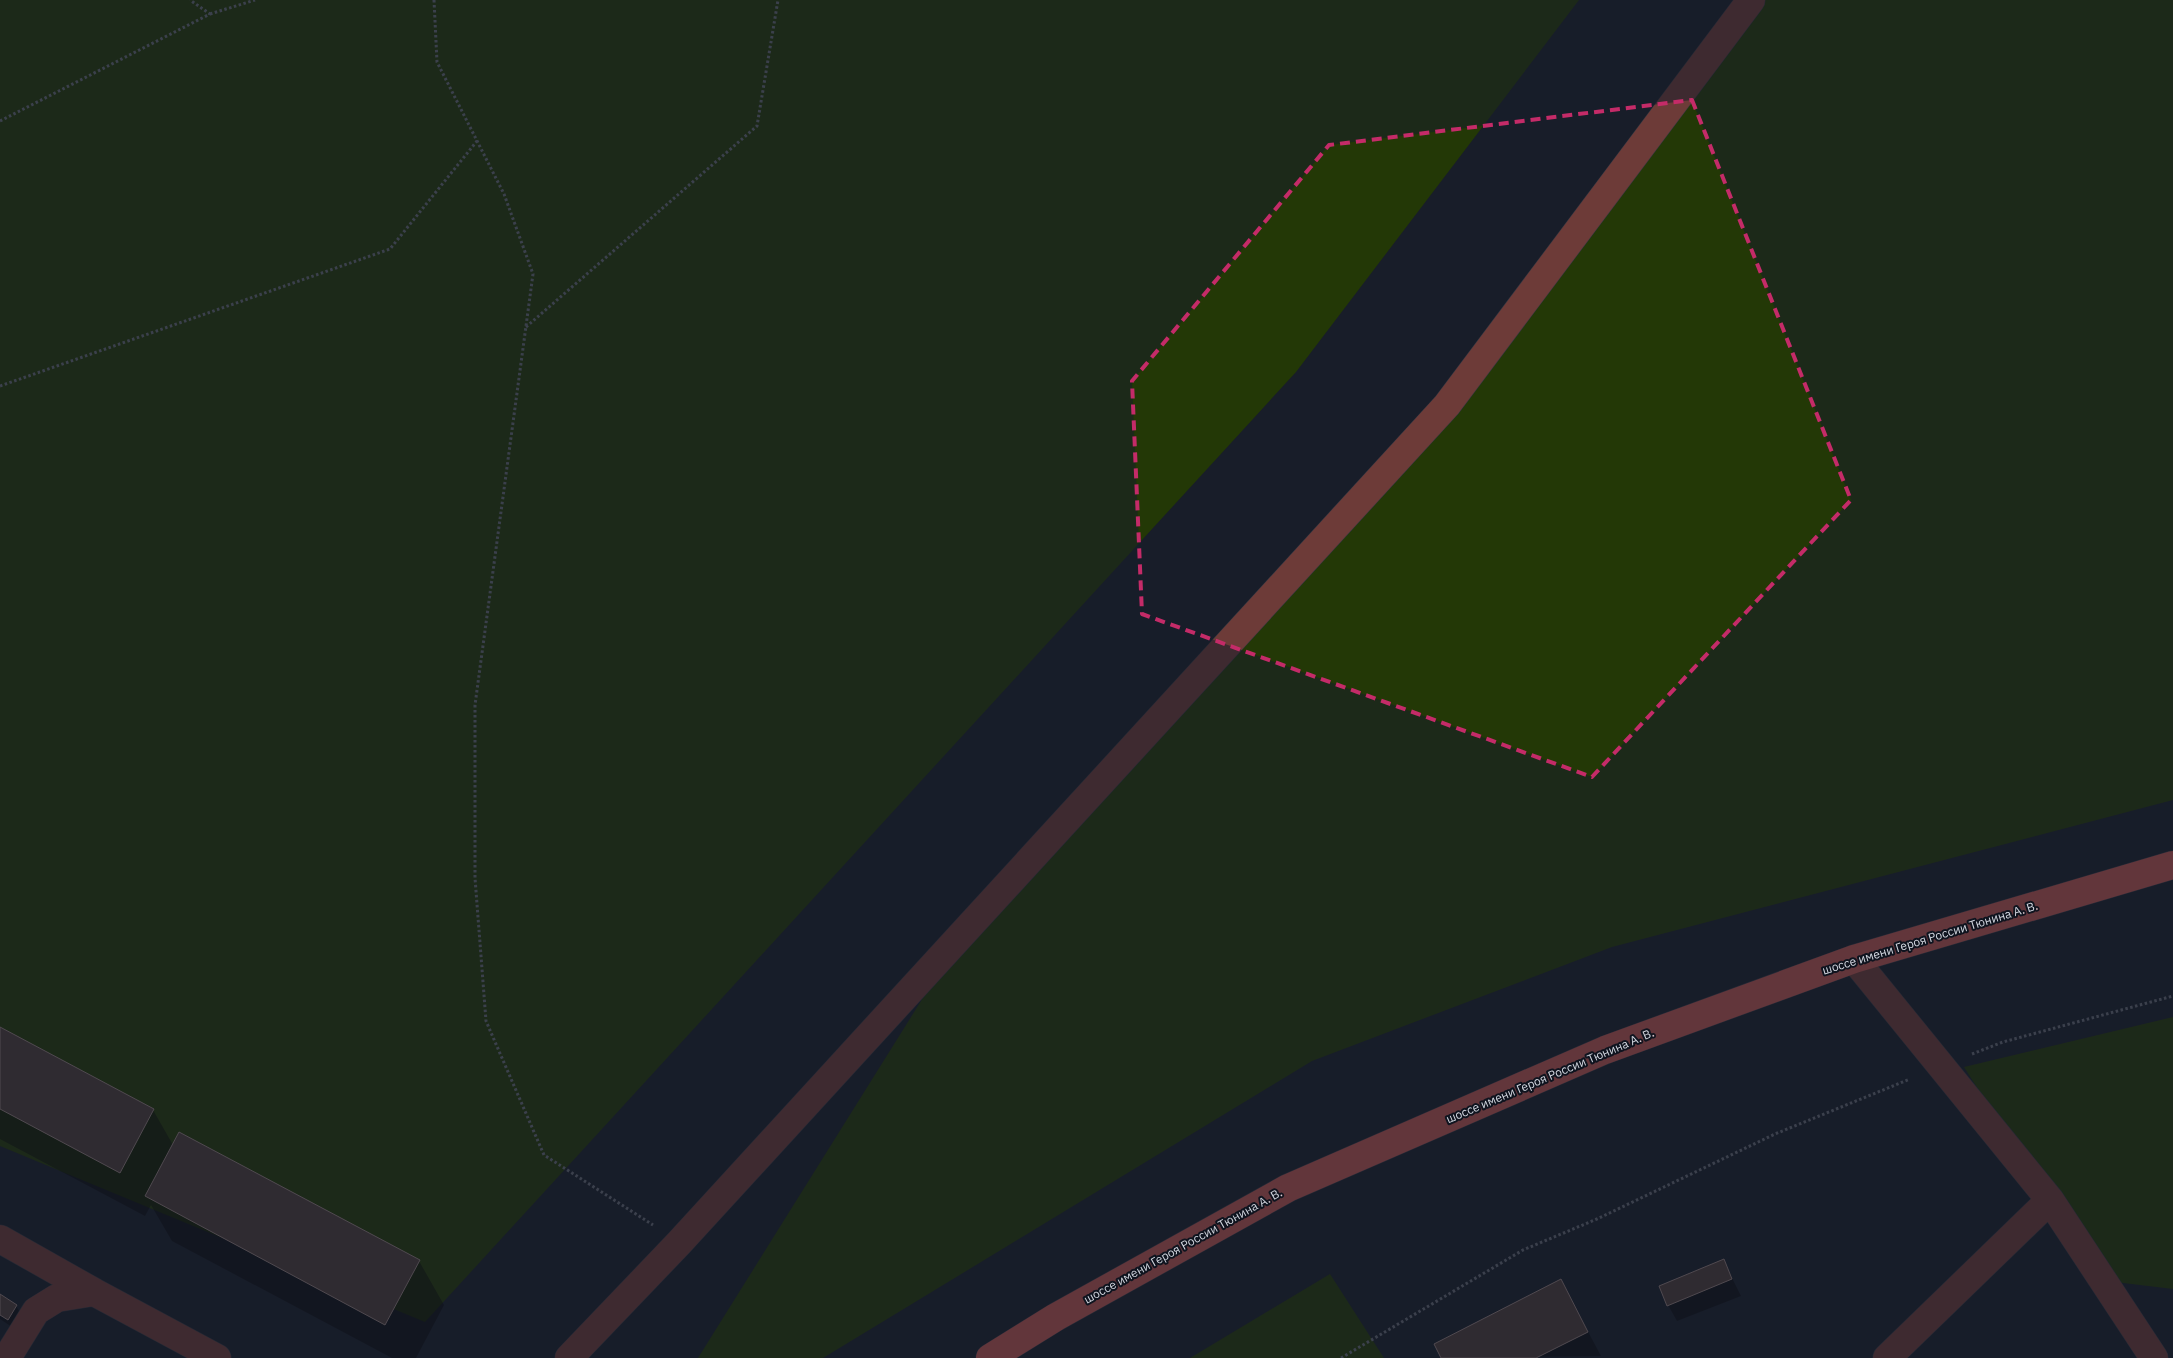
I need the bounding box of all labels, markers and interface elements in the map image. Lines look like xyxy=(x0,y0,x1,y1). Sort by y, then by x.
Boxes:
street label: шоссе имени Героя России Тюнина А. В. xyxy=(1820,898,2039,978)
street label: шоссе имени Героя России Тюнина А. В. xyxy=(1444,1025,1656,1126)
street label: шоссе имени Героя России Тюнина А. В. xyxy=(1081,1185,1285,1307)

